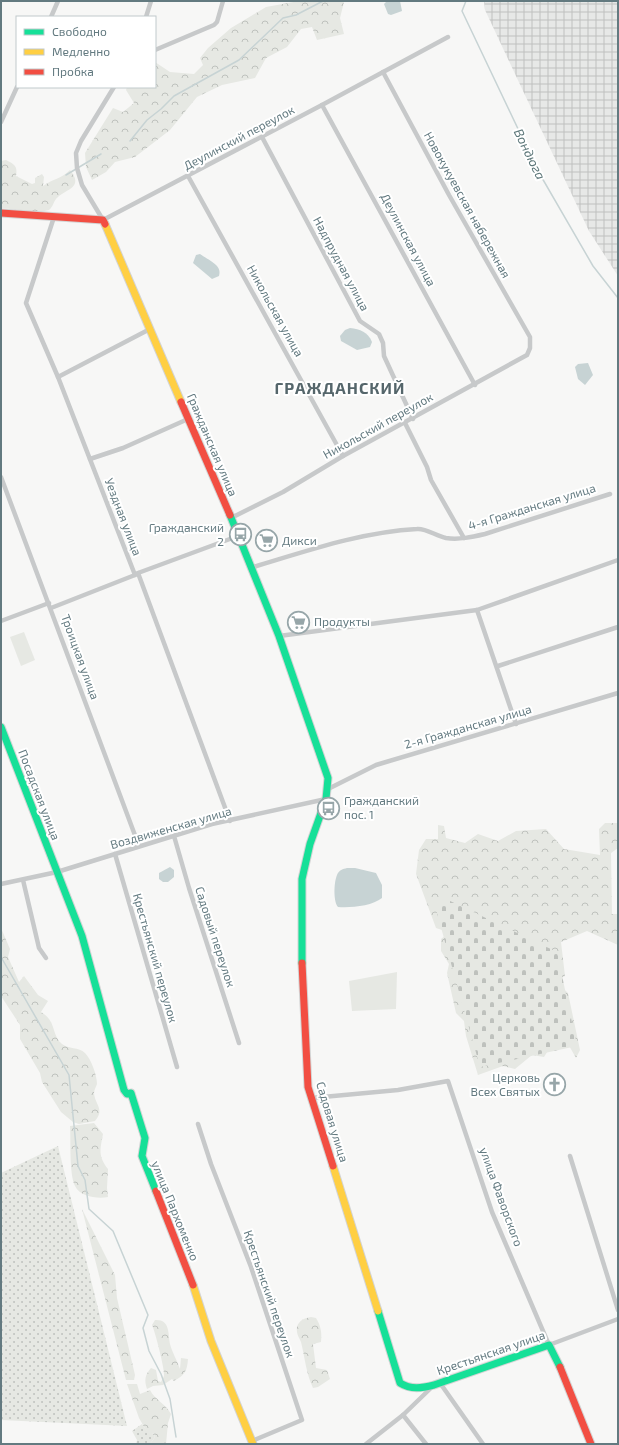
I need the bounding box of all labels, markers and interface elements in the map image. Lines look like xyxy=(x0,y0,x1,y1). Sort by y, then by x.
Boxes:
legend xyxy=(16,16,156,88)
text: Свободно xyxy=(52,24,107,38)
text: Медленно xyxy=(52,44,110,58)
text: Пробка xyxy=(52,64,94,78)
street label: Деулинский переулок xyxy=(181,102,297,173)
water label: Вондюга xyxy=(511,126,549,182)
street label: Новокукуевская набережная xyxy=(421,129,514,281)
street label: Деулинская улица xyxy=(378,191,439,289)
street label: Надпрудная улица xyxy=(310,214,373,314)
street label: Никольская улица xyxy=(244,262,307,359)
district label: ГРАЖДАНСКИЙ xyxy=(275,378,405,397)
street label: Никольский переулок xyxy=(320,389,436,462)
street label: Гражданская улица xyxy=(184,391,241,499)
street label: Уездная улица xyxy=(102,476,145,558)
street label: 4-я Гражданская улица xyxy=(466,480,597,533)
place label: Гражданский 2 xyxy=(149,520,224,548)
bus stop icon: Гражданский 2 xyxy=(227,522,253,548)
supermarket icon: Дикси xyxy=(254,528,280,554)
place label: Дикси xyxy=(282,533,317,547)
supermarket icon: Продукты xyxy=(285,609,311,635)
street label: Троицкая улица xyxy=(58,612,103,702)
place label: Продукты xyxy=(314,614,370,629)
street label: 2-я Гражданская улица xyxy=(402,701,533,752)
street label: Посадская улица xyxy=(15,747,64,842)
place label: Гражданский пос. 1 xyxy=(344,793,419,821)
bus stop icon: Гражданский пос. 1 xyxy=(316,795,342,821)
street label: Воздвиженская улица xyxy=(109,803,233,852)
street label: Садовый переулок xyxy=(192,885,239,990)
street label: Крестьянский переулок xyxy=(130,891,181,1025)
place label: Церковь Всех Святых xyxy=(470,1070,541,1098)
church icon: Церковь Всех Святых xyxy=(542,1072,568,1098)
street label: Садовая улица xyxy=(313,1080,352,1164)
street label: улица Фаворского xyxy=(477,1145,526,1249)
street label: улица Пархоменко xyxy=(149,1159,202,1263)
street label: Крестьянский переулок xyxy=(241,1228,299,1360)
street label: Крестьянская улица xyxy=(435,1327,547,1378)

